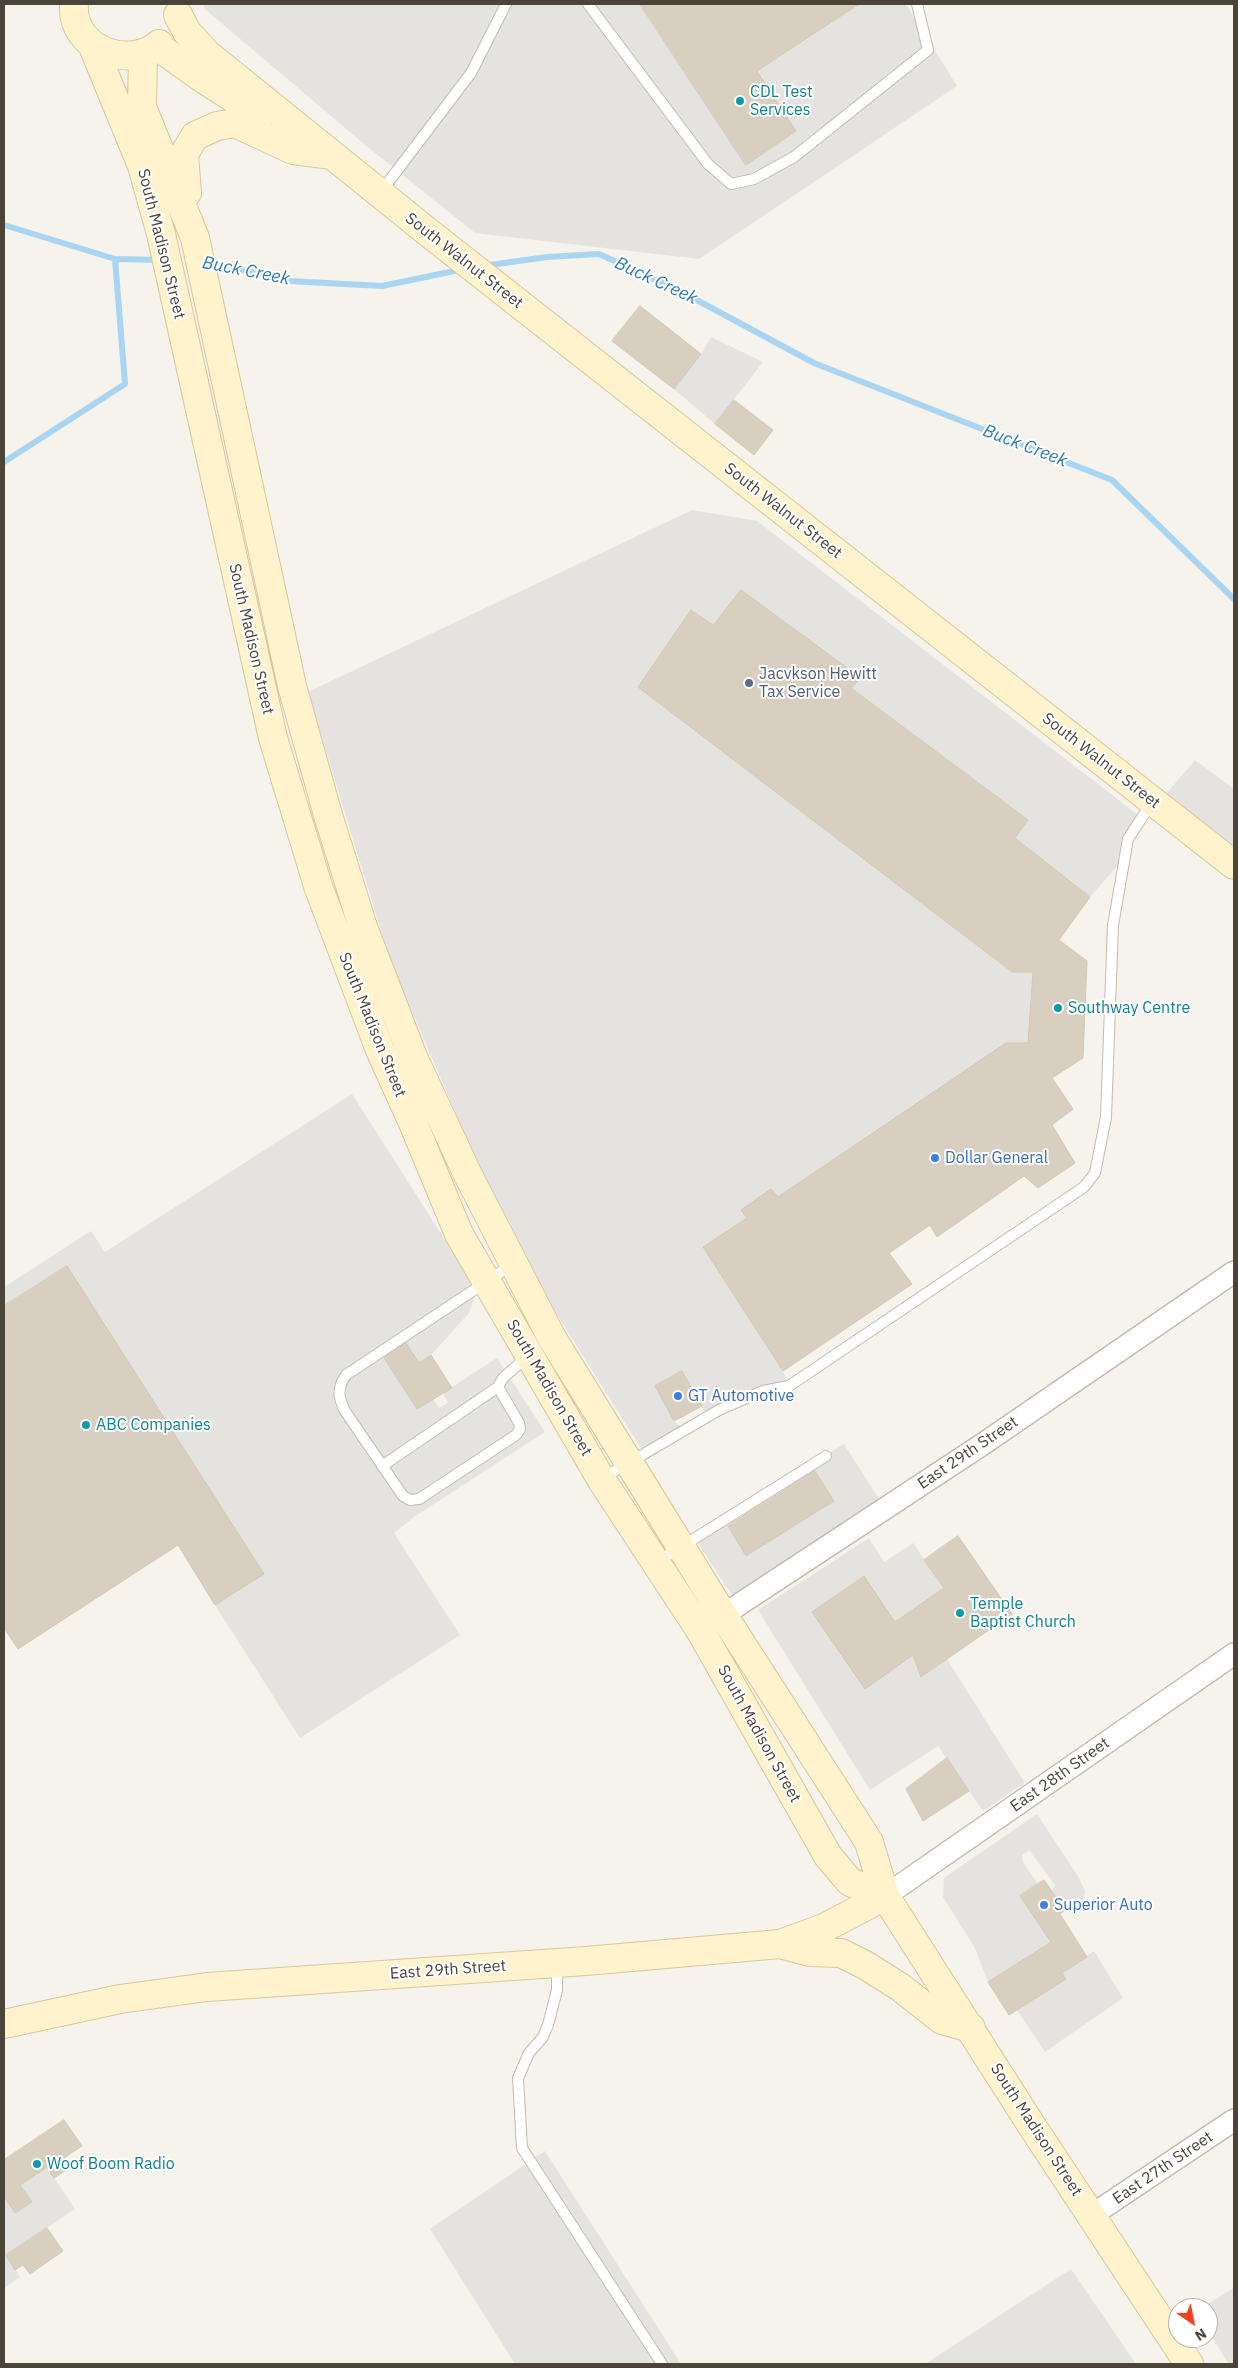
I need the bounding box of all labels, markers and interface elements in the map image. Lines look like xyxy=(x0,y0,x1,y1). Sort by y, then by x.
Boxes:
place label: CDL Test Services xyxy=(750,82,813,120)
marker: CDL Test Services xyxy=(734,95,746,107)
street label: South Madison Street xyxy=(133,167,189,321)
street label: South Walnut Street xyxy=(401,209,527,313)
water label: Buck Creek xyxy=(200,252,292,290)
water label: Buck Creek xyxy=(611,252,701,310)
water label: Buck Creek xyxy=(980,420,1070,472)
street label: South Walnut Street xyxy=(720,459,846,563)
street label: South Madison Street xyxy=(224,562,278,716)
place label: Jacvkson Hewitt Tax Service xyxy=(759,664,877,702)
marker: Jacvkson Hewitt Tax Service xyxy=(743,677,755,689)
street label: South Walnut Street xyxy=(1038,709,1164,813)
street label: South Madison Street xyxy=(334,950,410,1100)
place label: Southway Centre xyxy=(1068,998,1190,1018)
marker: Southway Centre xyxy=(1052,1002,1064,1014)
place label: Dollar General xyxy=(945,1148,1048,1168)
marker: Dollar General xyxy=(929,1152,941,1164)
street label: South Madison Street xyxy=(502,1316,596,1460)
place label: GT Automotive xyxy=(688,1386,794,1406)
marker: GT Automotive xyxy=(672,1390,684,1402)
street label: East 29th Street xyxy=(914,1412,1022,1494)
place label: ABC Companies xyxy=(96,1415,211,1435)
marker: ABC Companies xyxy=(80,1419,92,1431)
place label: Temple Baptist Church xyxy=(970,1594,1076,1632)
marker: Temple Baptist Church xyxy=(954,1607,966,1619)
street label: South Madison Street xyxy=(713,1662,805,1806)
street label: East 28th Street xyxy=(1007,1734,1113,1816)
place label: Superior Auto xyxy=(1054,1895,1153,1915)
marker: Superior Auto xyxy=(1038,1899,1050,1911)
street label: East 29th Street xyxy=(389,1956,507,1984)
street label: South Madison Street xyxy=(986,2060,1086,2200)
street label: East 27th Street xyxy=(1109,2127,1217,2209)
place label: Woof Boom Radio xyxy=(47,2154,175,2174)
marker: Woof Boom Radio xyxy=(31,2158,43,2170)
north arrow xyxy=(1168,2298,1218,2348)
text: N xyxy=(1191,2324,1210,2345)

